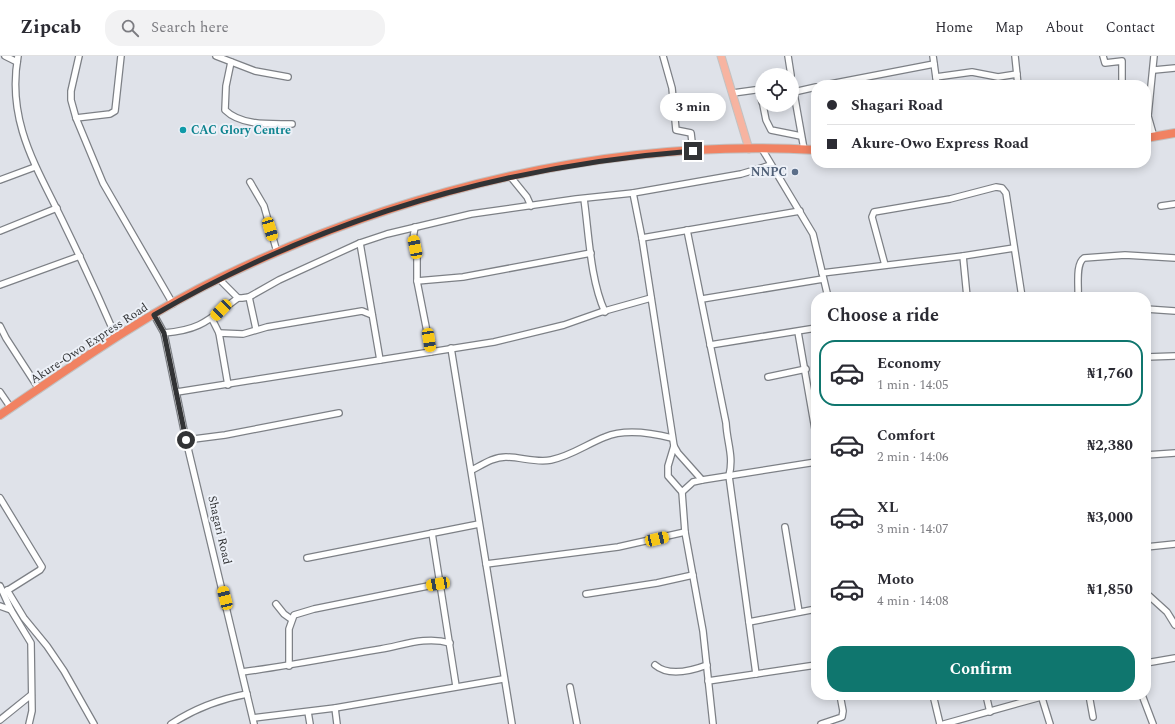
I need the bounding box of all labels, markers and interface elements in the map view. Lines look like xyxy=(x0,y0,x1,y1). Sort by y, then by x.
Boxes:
search box xyxy=(105,10,385,46)
text: Zipcab xyxy=(20,13,81,42)
text: Search here xyxy=(151,16,229,39)
icon: search xyxy=(119,17,141,39)
text: Home xyxy=(935,17,973,38)
text: Map xyxy=(995,17,1023,38)
text: About xyxy=(1045,17,1084,38)
text: Contact xyxy=(1106,17,1155,38)
map controls xyxy=(755,68,799,112)
button: locate xyxy=(755,68,799,112)
callout: 3 min xyxy=(660,93,726,121)
text: Shagari Road xyxy=(851,94,943,117)
text: 3 min xyxy=(676,97,710,117)
place label: CAC Glory Centre xyxy=(191,121,291,140)
marker: CAC Glory Centre xyxy=(178,125,188,135)
text: Akure-Owo Express Road xyxy=(851,132,1029,155)
route end xyxy=(684,142,702,160)
place label: NNPC xyxy=(751,163,787,182)
marker: NNPC xyxy=(790,167,800,177)
car xyxy=(261,216,279,242)
car xyxy=(407,234,423,260)
car xyxy=(208,297,234,323)
street label: Akure-Owo Express Road xyxy=(27,298,152,389)
text: Choose a ride xyxy=(827,302,939,329)
car xyxy=(421,327,437,353)
text: Economy xyxy=(877,352,941,375)
icon: car xyxy=(829,355,865,391)
text: ₦1,760 xyxy=(1087,362,1133,385)
text: 1 min · 14:05 xyxy=(877,375,949,395)
text: Comfort xyxy=(877,424,935,447)
icon: car xyxy=(829,427,865,463)
route start xyxy=(177,431,195,449)
text: ₦2,380 xyxy=(1087,434,1133,457)
text: 2 min · 14:06 xyxy=(877,447,949,467)
street label: Shagari Road xyxy=(202,494,237,567)
text: XL xyxy=(877,496,898,519)
icon: car xyxy=(829,499,865,535)
text: ₦3,000 xyxy=(1087,506,1133,529)
text: 3 min · 14:07 xyxy=(877,519,949,539)
car xyxy=(644,530,670,548)
text: Moto xyxy=(877,568,914,591)
icon: car xyxy=(829,571,865,607)
car xyxy=(425,576,451,592)
text: ₦1,850 xyxy=(1087,578,1133,601)
car xyxy=(216,585,234,611)
text: 4 min · 14:08 xyxy=(877,591,949,611)
button: Confirm xyxy=(827,646,1135,692)

